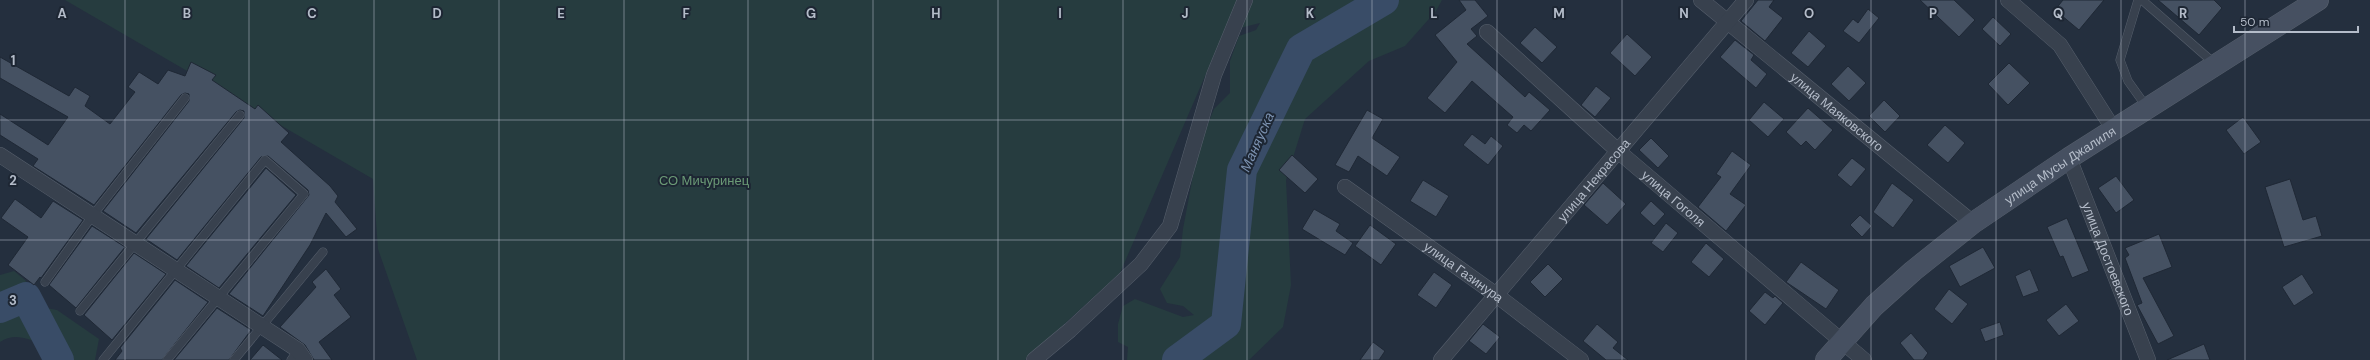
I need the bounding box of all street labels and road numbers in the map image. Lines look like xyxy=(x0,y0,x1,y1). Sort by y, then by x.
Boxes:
street label: улица Маяковского xyxy=(1787,68,1887,155)
street label: улица Мусы Джалиля xyxy=(2001,122,2119,208)
street label: улица Некрасова xyxy=(1553,134,1634,225)
street label: улица Гоголя xyxy=(1638,166,1709,230)
street label: улица Достоевского xyxy=(2079,199,2138,318)
street label: улица Газинура xyxy=(1421,238,1508,307)

